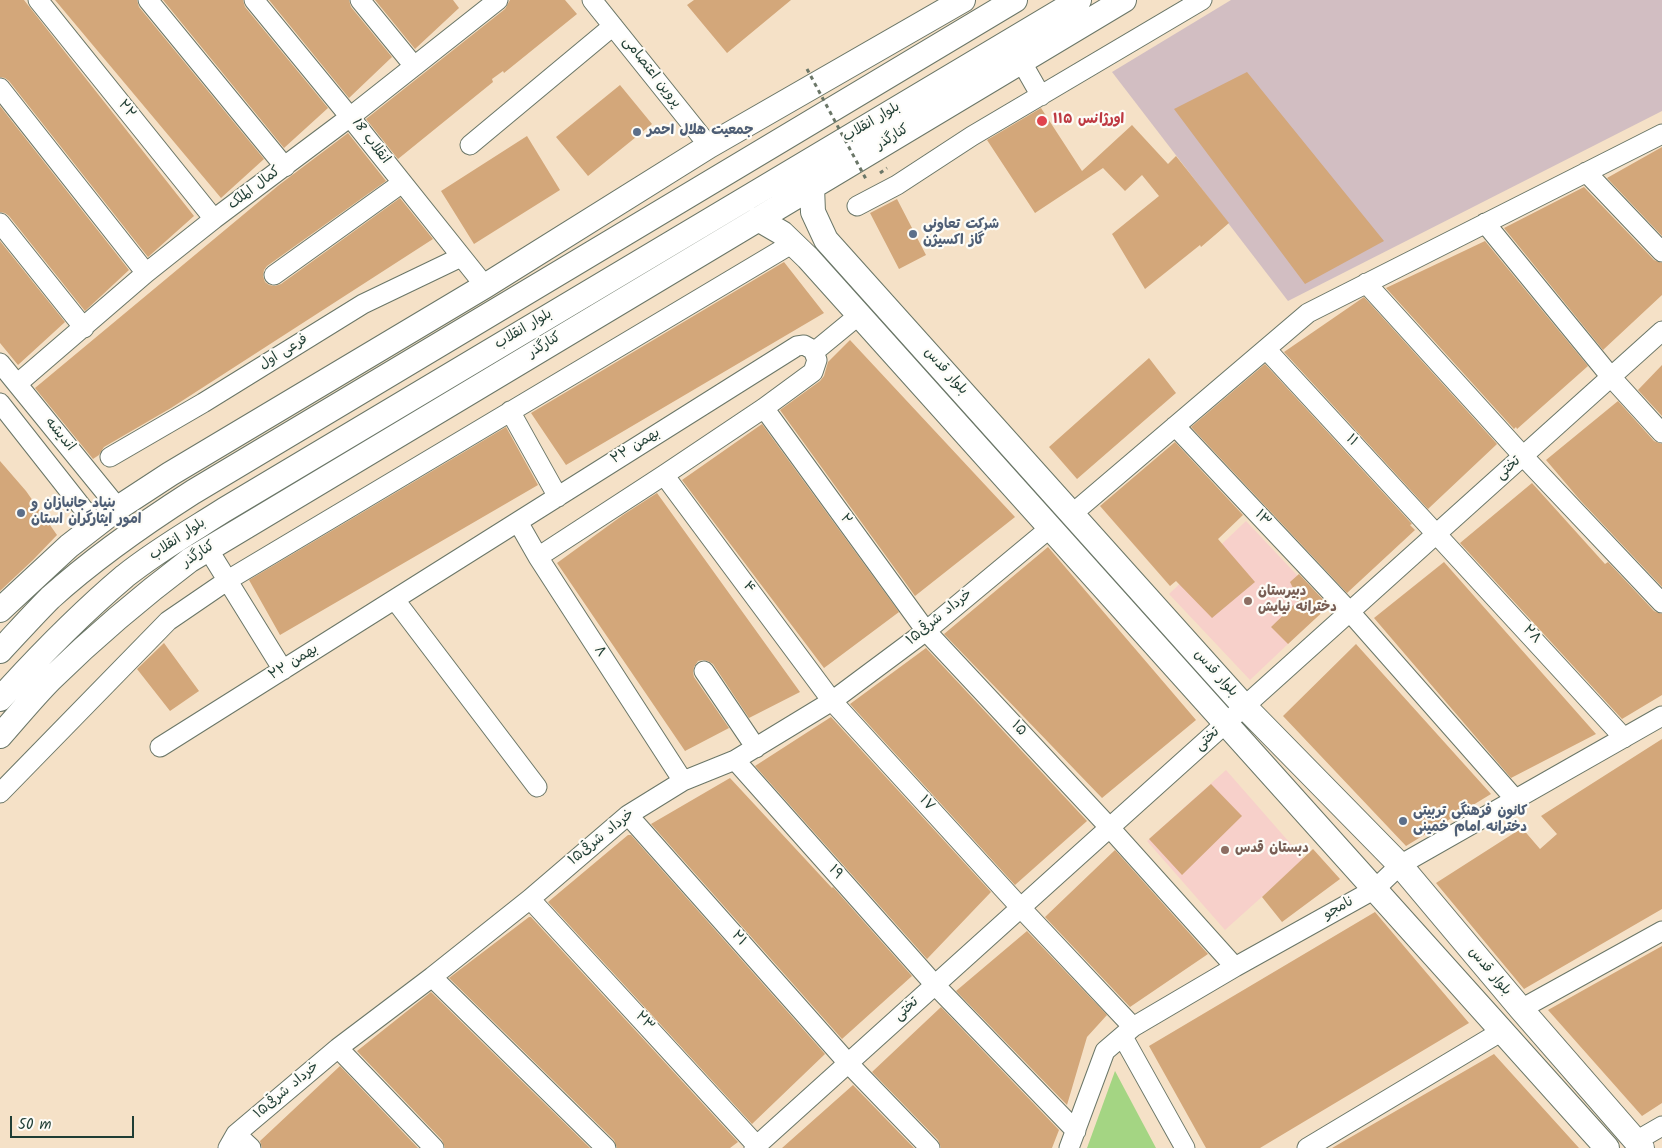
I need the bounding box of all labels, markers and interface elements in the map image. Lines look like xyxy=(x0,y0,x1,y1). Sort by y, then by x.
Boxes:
street label: پروین اعتصامی xyxy=(618,34,684,112)
street label: ۲۲ xyxy=(114,97,138,123)
street label: بلوار انقلاب xyxy=(840,99,904,147)
place label: اورژانس ۱۱۵ xyxy=(1053,113,1124,129)
marker: اورژانس ۱۱۵ xyxy=(1035,114,1049,128)
street label: انقلاب 18 xyxy=(347,116,393,168)
street label: کنارگذر xyxy=(873,122,913,154)
place label: جمعیت هلال احمر xyxy=(647,124,753,140)
marker: جمعیت هلال احمر xyxy=(631,126,643,138)
street label: کمال الملک xyxy=(225,164,285,214)
place label: شرکت تعاونی گاز اکسیژن xyxy=(923,218,999,250)
marker: شرکت تعاونی گاز اکسیژن xyxy=(907,228,919,240)
street label: بلوار انقلاب xyxy=(492,306,556,354)
street label: کنارگذر xyxy=(525,330,565,362)
street label: فرعی اول xyxy=(257,332,311,374)
street label: بلوار قدس xyxy=(919,345,971,399)
street label: اندیشه xyxy=(40,415,78,455)
street label: ۲۲ بهمن xyxy=(608,425,664,469)
street label: ۱۱ xyxy=(1341,432,1361,450)
street label: تختی xyxy=(1493,454,1525,484)
place label: بنیاد جانبازان و امور ایثارگران استان xyxy=(31,497,141,530)
marker: بنیاد جانبازان و امور ایثارگران استان xyxy=(15,507,27,519)
street label: ۱۳ xyxy=(1250,507,1274,531)
street label: ۲ xyxy=(835,511,855,529)
street label: بلوار انقلاب xyxy=(147,515,209,565)
street label: کنارگذر xyxy=(179,538,219,572)
street label: ۴ xyxy=(738,579,758,597)
place label: دبیرستان دخترانه نیایش xyxy=(1258,585,1337,618)
street label: ۱۵خرداد شرقی xyxy=(904,586,976,650)
marker: دبیرستان دخترانه نیایش xyxy=(1242,595,1254,607)
street label: ۲۸ xyxy=(1518,622,1544,648)
street label: ۲۲ بهمن xyxy=(266,641,322,685)
street label: ۸ xyxy=(589,643,609,661)
street label: بلوار قدس xyxy=(1189,647,1241,701)
street label: ۱۵ xyxy=(1007,718,1029,740)
street label: تختی xyxy=(1192,725,1224,755)
street label: ۱۷ xyxy=(915,793,937,815)
place label: کانون فرهنگی تربیتی دخترانه امام خمینی xyxy=(1413,805,1527,838)
street label: ۱۵خرداد شرقی xyxy=(566,806,638,870)
marker: کانون فرهنگی تربیتی دخترانه امام خمینی xyxy=(1397,815,1409,827)
place label: دبستان قدس xyxy=(1235,842,1309,858)
marker: دبستان قدس xyxy=(1219,844,1231,856)
street label: ۱۹ xyxy=(824,862,846,884)
street label: نامجو xyxy=(1321,894,1357,924)
street label: ۲۱ xyxy=(727,928,749,950)
street label: بلوار قدس xyxy=(1464,944,1514,1000)
street label: تختی xyxy=(891,995,923,1025)
street label: ۲۳ xyxy=(631,1009,657,1035)
street label: ۱۵خرداد شرقی xyxy=(251,1059,323,1123)
scale bar xyxy=(12,1106,136,1138)
text: 50 m xyxy=(18,1113,52,1137)

